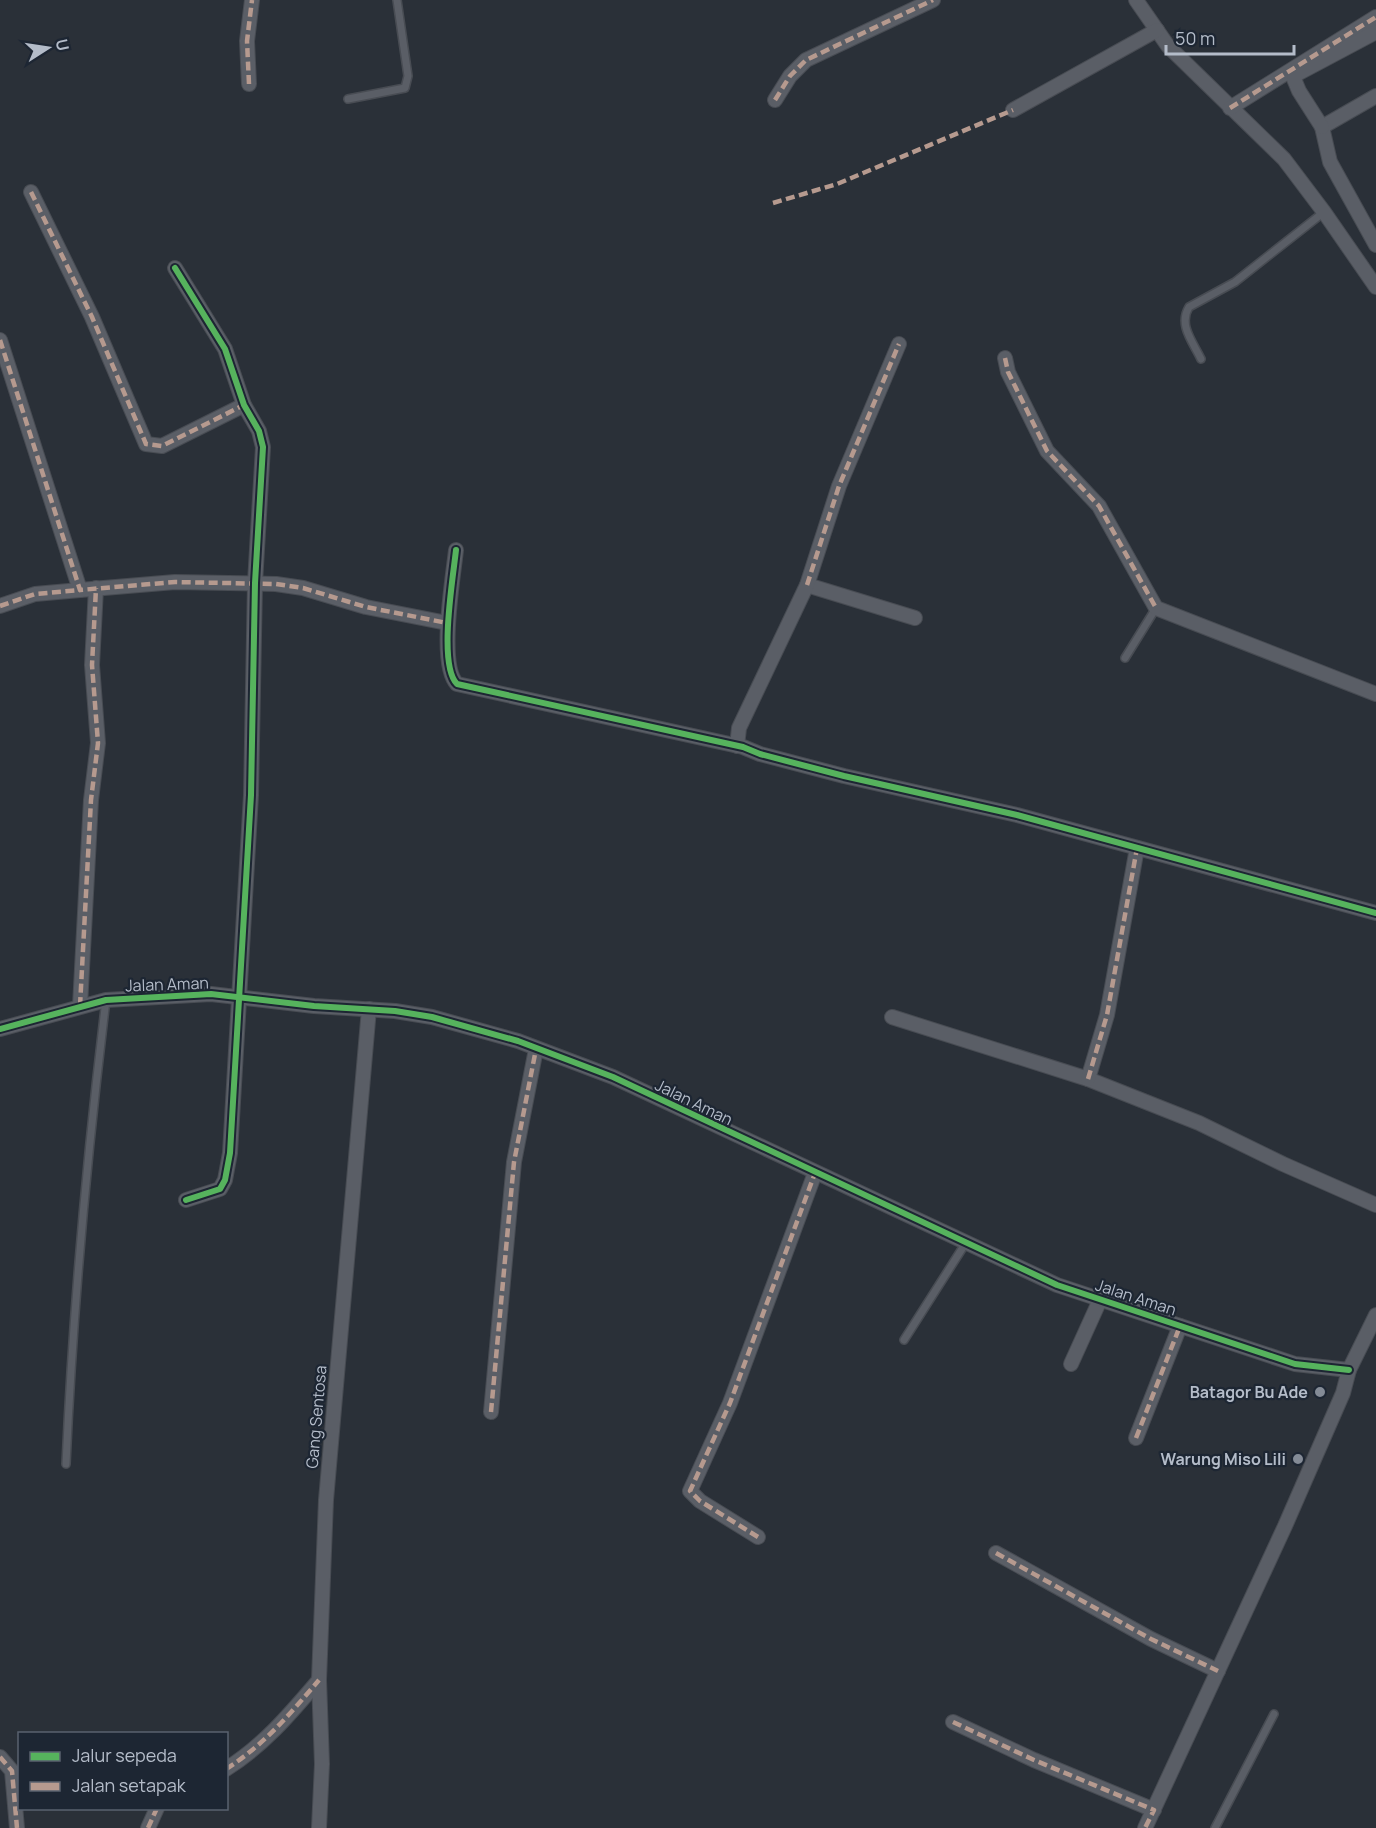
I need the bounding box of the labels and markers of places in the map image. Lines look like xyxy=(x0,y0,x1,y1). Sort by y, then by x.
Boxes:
place label: Batagor Bu Ade xyxy=(1190,1381,1308,1403)
marker: Batagor Bu Ade xyxy=(1313,1385,1327,1399)
place label: Warung Miso Lili xyxy=(1161,1448,1286,1470)
marker: Warung Miso Lili xyxy=(1291,1452,1305,1466)

